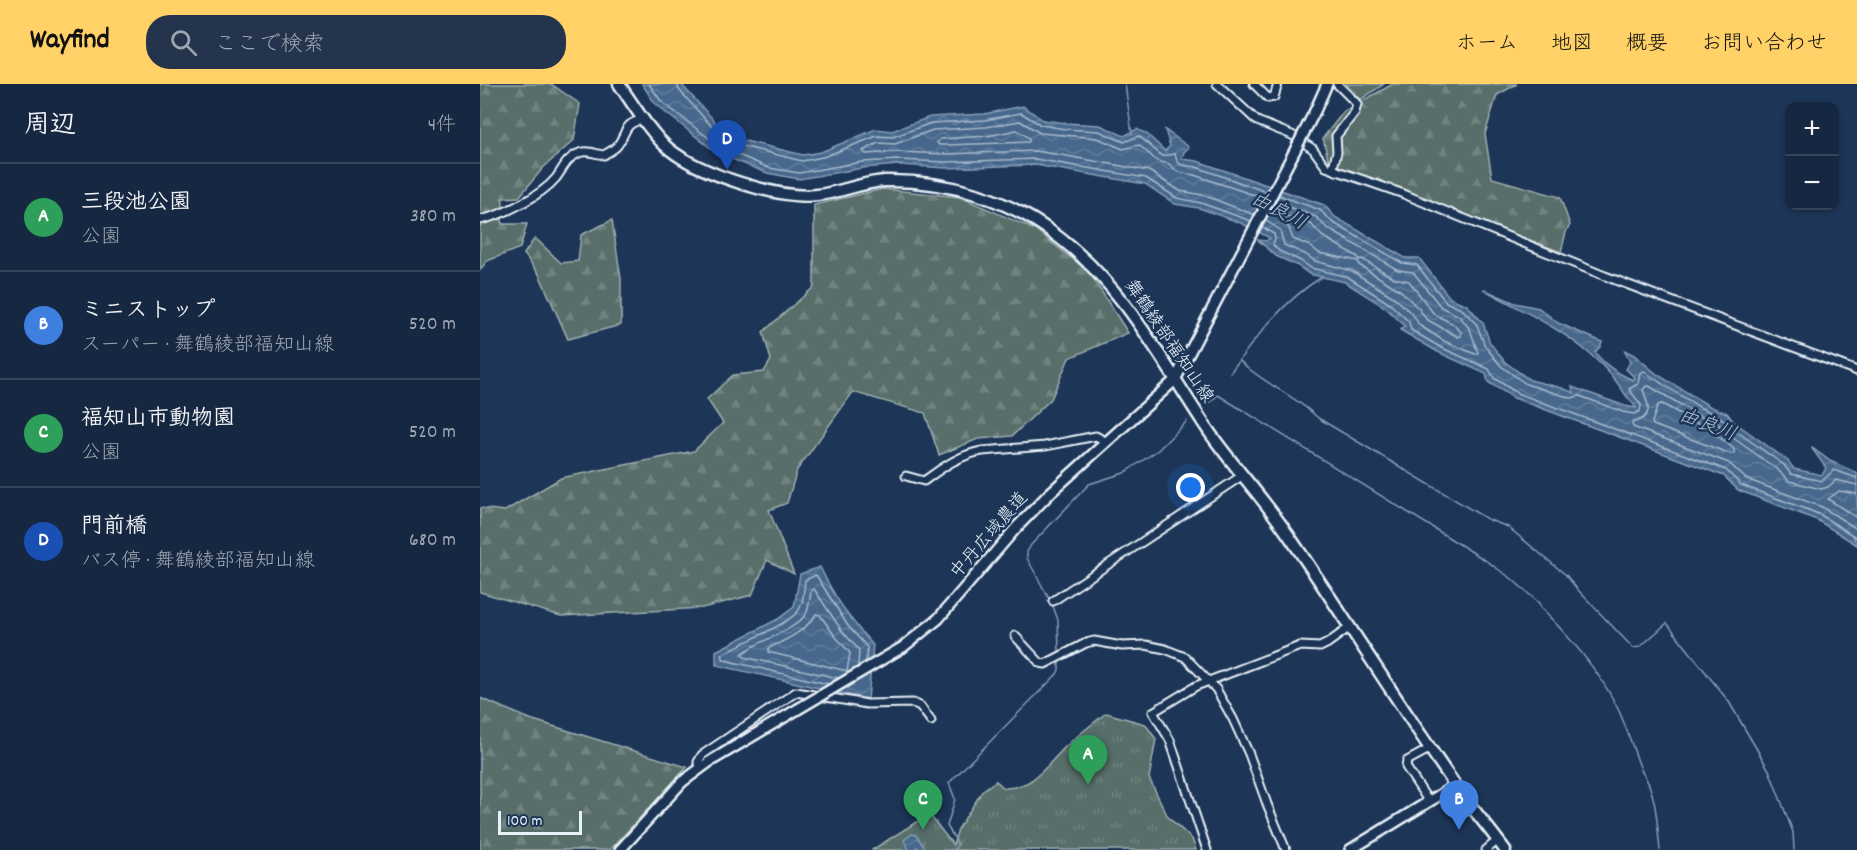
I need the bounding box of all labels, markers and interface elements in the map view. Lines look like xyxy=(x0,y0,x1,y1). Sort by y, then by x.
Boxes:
search box xyxy=(146,15,566,69)
text: Wayfind xyxy=(30,22,110,62)
icon: search xyxy=(167,26,200,59)
text: ここで検索 xyxy=(215,30,325,61)
text: ホーム xyxy=(1456,30,1518,60)
text: 地図 xyxy=(1551,30,1593,60)
text: 概要 xyxy=(1626,30,1668,60)
text: お問い合わせ xyxy=(1701,30,1827,60)
map controls xyxy=(1785,102,1839,210)
button: + xyxy=(1785,102,1839,156)
text: 周辺 xyxy=(24,108,76,145)
text: 4件 xyxy=(428,112,456,140)
pin: D xyxy=(708,120,746,170)
button: − xyxy=(1785,156,1839,210)
water label: 由良川 xyxy=(1245,186,1311,238)
text: 三段池公園 xyxy=(81,188,191,219)
text: A xyxy=(38,203,49,231)
text: 380 m xyxy=(410,203,456,231)
text: 公園 xyxy=(81,224,121,252)
street label: 舞鶴綾部福知山線 xyxy=(1117,275,1219,409)
text: ミニストップ xyxy=(81,296,215,327)
text: B xyxy=(39,311,48,339)
text: 520 m xyxy=(409,311,456,339)
text: スーパー · 舞鶴綾部福知山線 xyxy=(81,332,334,360)
water label: 由良川 xyxy=(1674,402,1740,450)
text: 福知山市動物園 xyxy=(81,404,235,435)
text: C xyxy=(39,419,48,447)
text: 520 m xyxy=(409,419,456,447)
text: 公園 xyxy=(81,440,121,468)
your location xyxy=(1176,473,1205,502)
street label: 中丹広域農道 xyxy=(945,487,1035,585)
text: 門前橋 xyxy=(81,512,147,543)
text: D xyxy=(38,527,49,555)
text: 680 m xyxy=(409,527,456,555)
text: バス停 · 舞鶴綾部福知山線 xyxy=(81,548,315,576)
pin: A xyxy=(1068,736,1108,785)
pin: C xyxy=(904,780,942,830)
pin: B xyxy=(1440,780,1478,830)
scale bar xyxy=(498,808,582,836)
text: 100 m xyxy=(507,810,543,833)

